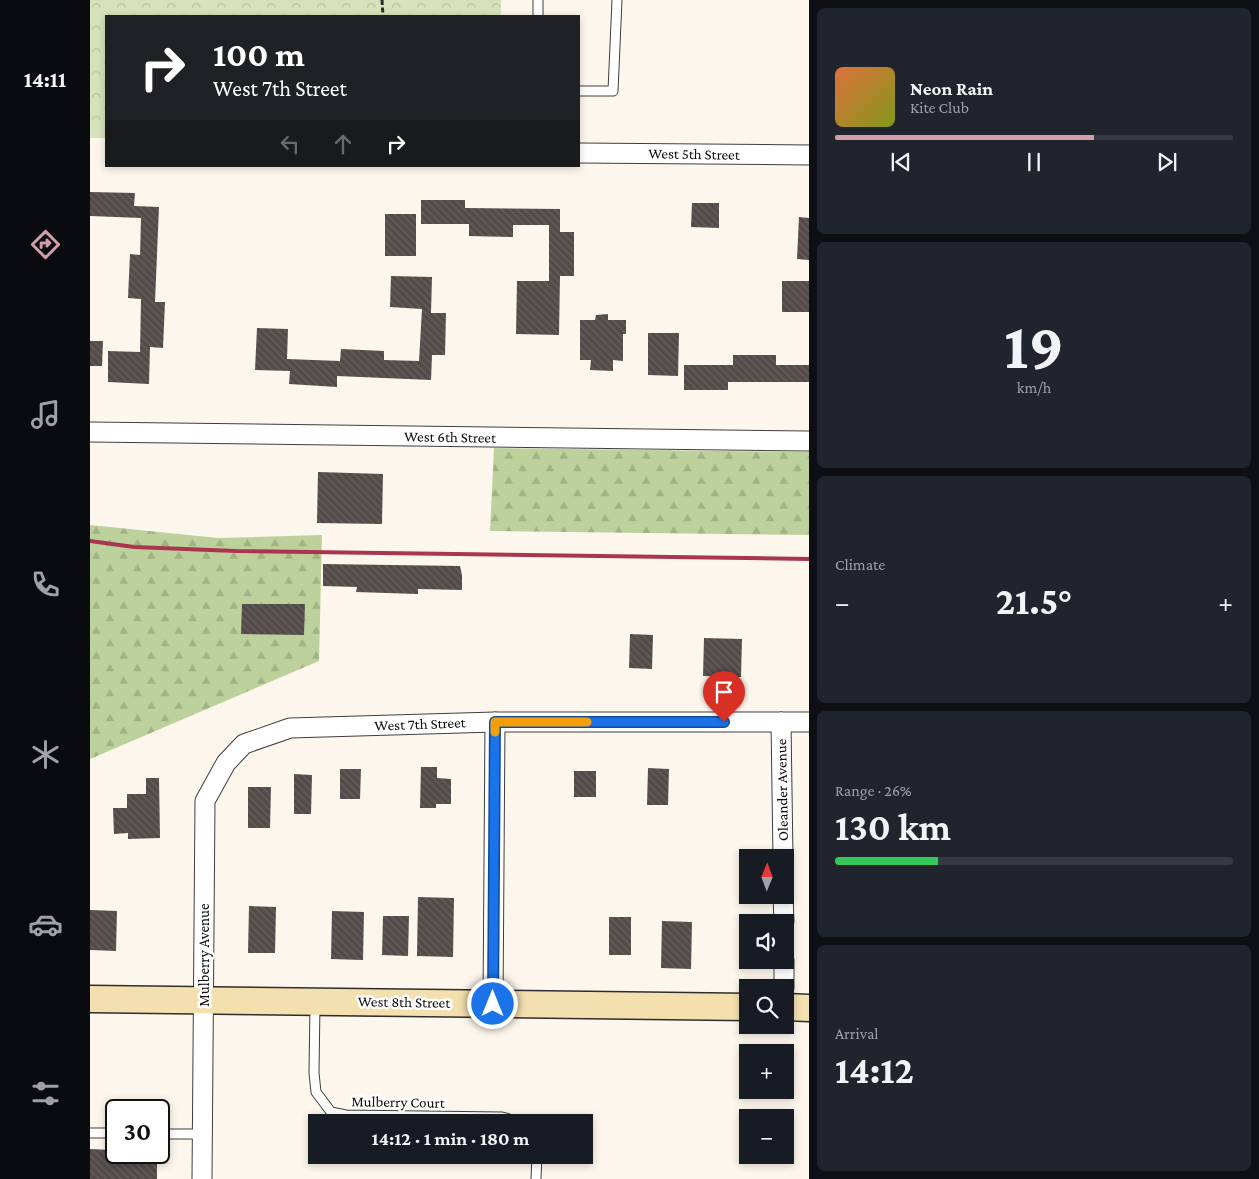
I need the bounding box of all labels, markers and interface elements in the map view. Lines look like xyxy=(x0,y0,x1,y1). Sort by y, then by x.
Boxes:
icon: right xyxy=(130,35,195,100)
text: 100 m xyxy=(213,35,305,74)
text: 14:11 xyxy=(24,67,66,92)
text: West 7th Street xyxy=(213,76,347,101)
text: Neon Rain xyxy=(910,78,993,99)
text: Kite Club xyxy=(910,99,969,116)
icon: left xyxy=(276,130,304,158)
icon: ahead xyxy=(329,130,357,158)
icon: right xyxy=(382,130,410,158)
street label: West 5th Street xyxy=(648,145,741,163)
icon: previous xyxy=(887,148,915,176)
icon: pause xyxy=(1020,148,1048,176)
icon: next xyxy=(1153,148,1181,176)
icon: directions xyxy=(28,227,63,262)
text: 19 xyxy=(1004,310,1064,382)
text: km/h xyxy=(1017,379,1051,396)
icon: music xyxy=(28,397,63,432)
street label: West 6th Street xyxy=(404,428,497,446)
text: Climate xyxy=(835,556,885,573)
icon: phone xyxy=(28,567,63,602)
text: 21.5° xyxy=(996,580,1072,622)
text: − xyxy=(835,587,850,618)
text: + xyxy=(1218,587,1233,618)
pin xyxy=(703,671,745,722)
icon: arrive xyxy=(710,678,738,706)
street label: West 7th Street xyxy=(374,714,467,734)
icon: climate xyxy=(28,737,63,772)
street label: Oleander Avenue xyxy=(773,738,791,841)
text: Range · 26% xyxy=(835,782,911,799)
text: 130 km xyxy=(835,806,951,848)
north arrow xyxy=(739,849,794,904)
map controls xyxy=(739,849,794,1164)
street label: Mulberry Avenue xyxy=(196,903,213,1007)
icon: car xyxy=(28,907,63,942)
button: sound xyxy=(739,914,794,969)
position arrow xyxy=(466,977,518,1029)
button: search xyxy=(739,979,794,1034)
street label: West 8th Street xyxy=(358,993,451,1011)
text: Arrival xyxy=(835,1025,879,1042)
button: + xyxy=(739,1044,794,1099)
text: 14:12 xyxy=(835,1049,914,1091)
icon: filters xyxy=(28,1076,63,1111)
street label: Mulberry Court xyxy=(351,1093,446,1112)
speed limit sign: 30 xyxy=(105,1099,170,1164)
button: − xyxy=(739,1109,794,1164)
text: 14:12 · 1 min · 180 m xyxy=(372,1128,529,1149)

